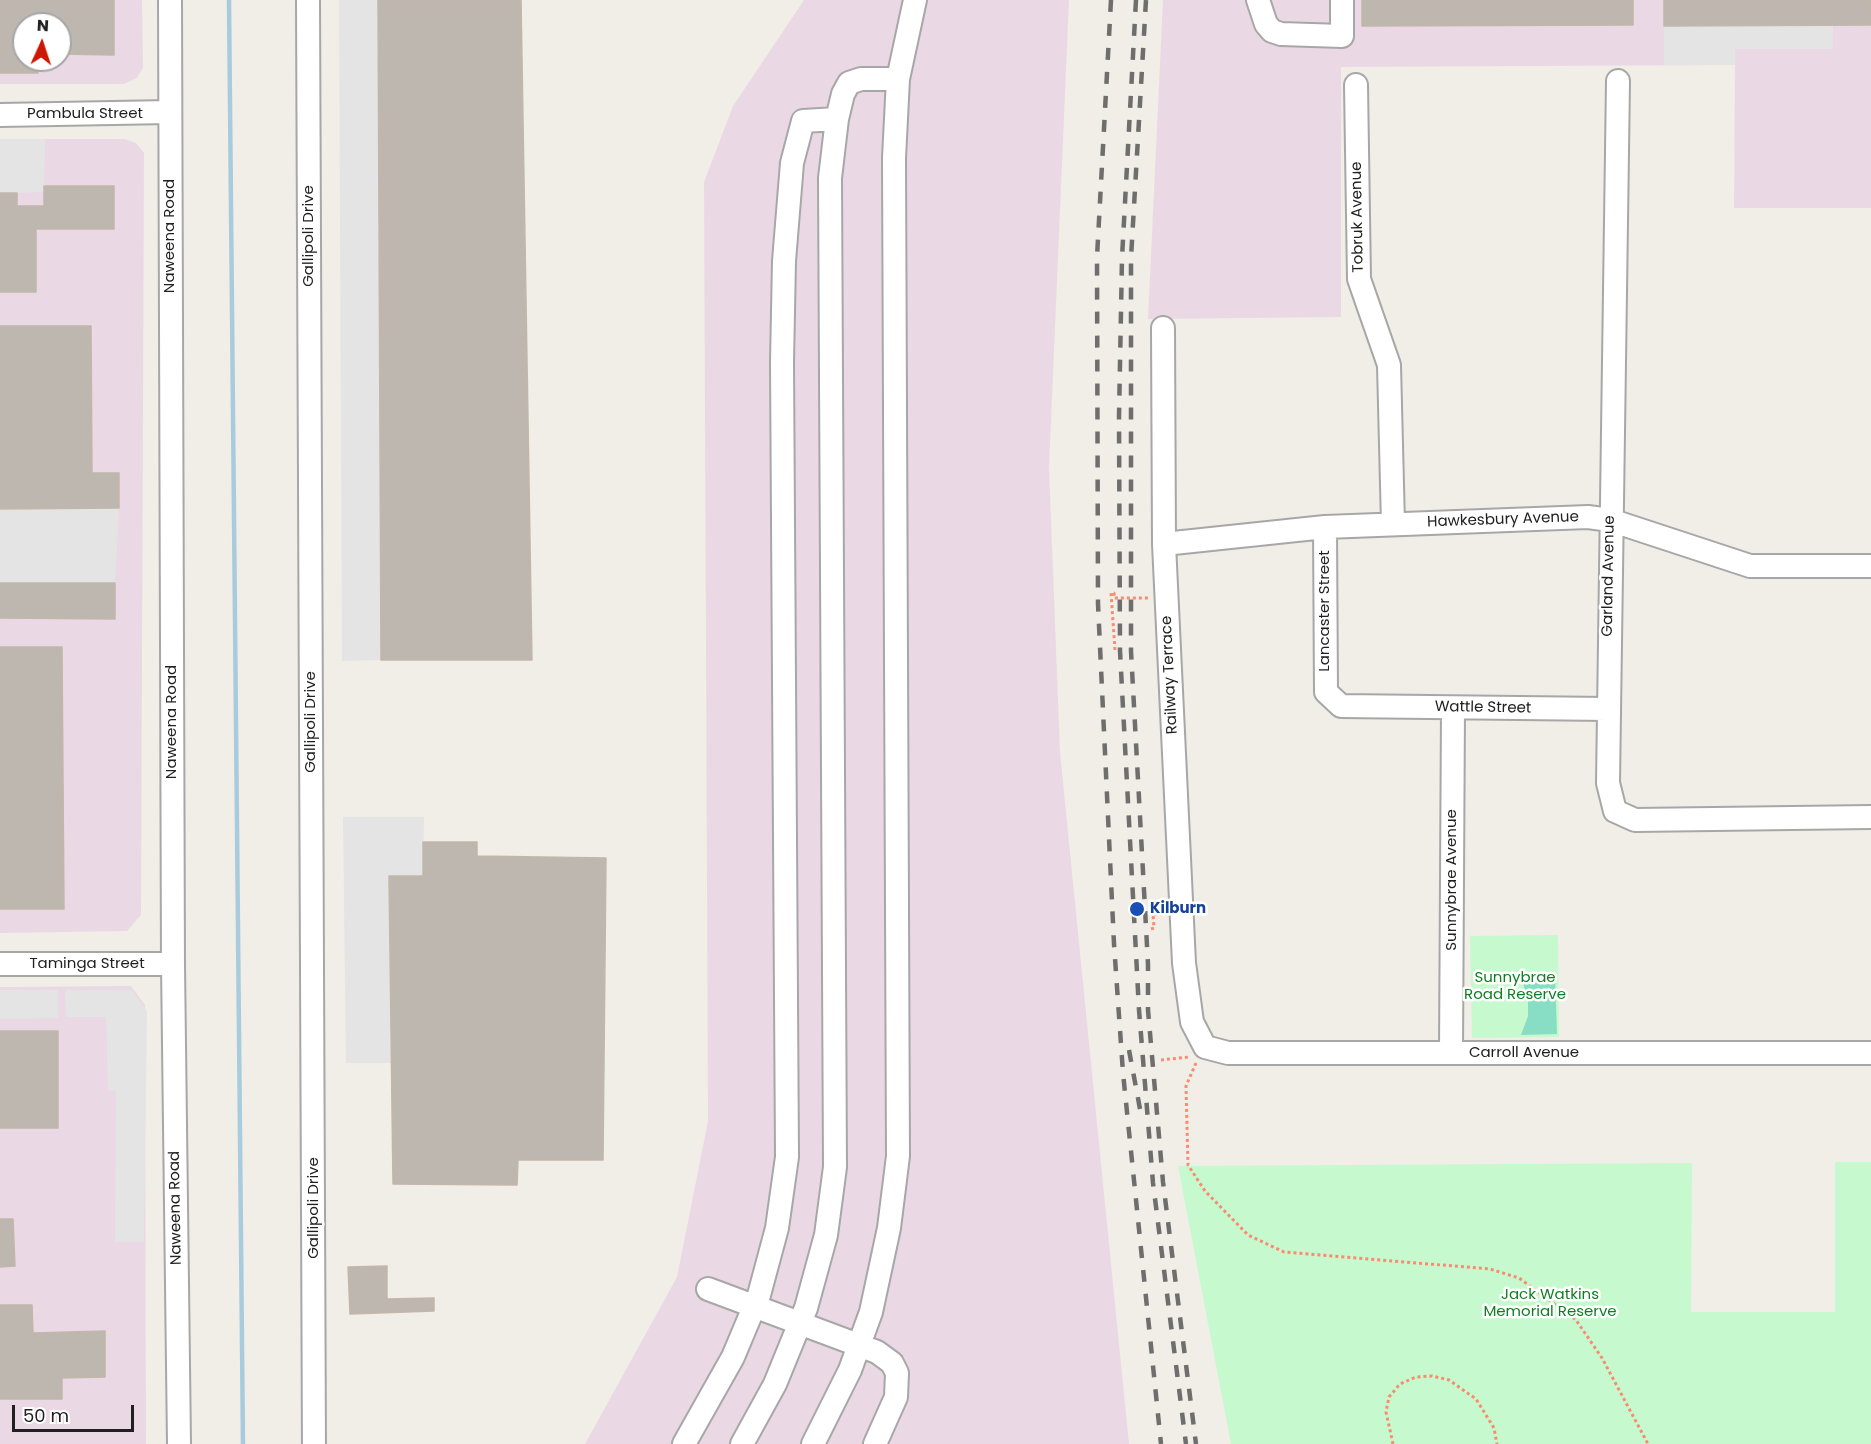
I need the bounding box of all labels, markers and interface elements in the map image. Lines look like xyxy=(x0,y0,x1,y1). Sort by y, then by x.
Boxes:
north arrow xyxy=(12,12,72,72)
text: N xyxy=(36,14,49,37)
street label: Pambula Street xyxy=(27,105,143,123)
street label: Tobruk Avenue xyxy=(1348,161,1368,273)
street label: Naweena Road xyxy=(161,179,179,293)
street label: Gallipoli Drive xyxy=(300,185,318,287)
street label: Hawkesbury Avenue xyxy=(1427,508,1579,532)
street label: Garland Avenue xyxy=(1599,515,1619,637)
street label: Lancaster Street xyxy=(1316,550,1334,672)
street label: Railway Terrace xyxy=(1158,615,1182,735)
street label: Naweena Road xyxy=(163,665,181,779)
street label: Gallipoli Drive xyxy=(302,671,320,773)
street label: Wattle Street xyxy=(1435,698,1531,718)
street label: Sunnybrae Avenue xyxy=(1443,809,1461,951)
marker: Kilburn xyxy=(1128,900,1146,918)
place label: Kilburn xyxy=(1150,900,1206,918)
street label: Taminga Street xyxy=(29,955,145,973)
park label: Sunnybrae Road Reserve xyxy=(1464,969,1566,1004)
street label: Carroll Avenue xyxy=(1469,1044,1579,1062)
street label: Naweena Road xyxy=(166,1151,186,1265)
street label: Gallipoli Drive xyxy=(305,1157,323,1259)
park label: Jack Watkins Memorial Reserve xyxy=(1483,1286,1617,1321)
scale bar xyxy=(15,1393,136,1431)
text: 50 m xyxy=(23,1403,69,1428)

